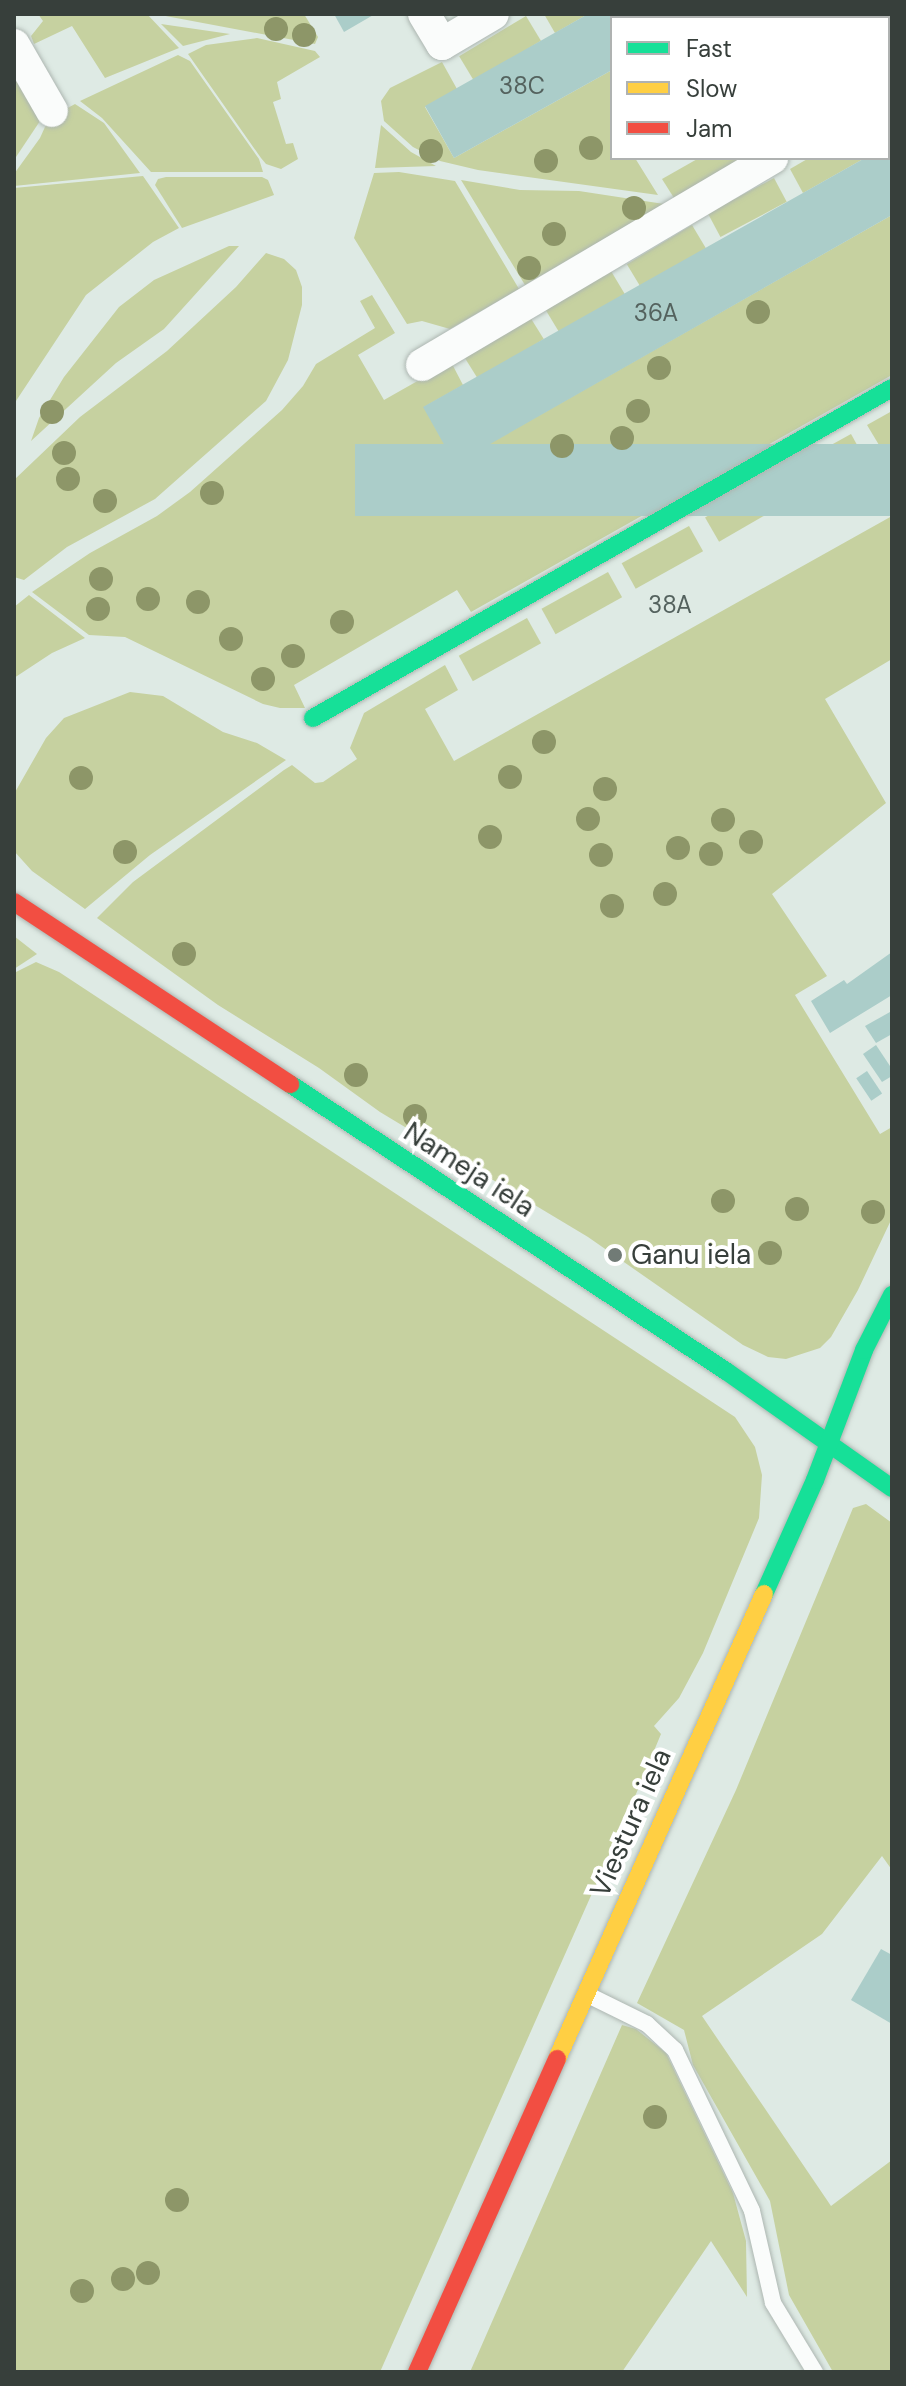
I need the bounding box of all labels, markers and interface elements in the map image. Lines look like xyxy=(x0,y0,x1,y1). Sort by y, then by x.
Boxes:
legend xyxy=(610,16,890,160)
text: Fast xyxy=(686,33,732,64)
house number: 38C xyxy=(499,72,545,100)
text: Slow xyxy=(686,73,737,104)
text: Jam xyxy=(686,113,732,144)
house number: 36A xyxy=(634,299,678,327)
house number: 38A xyxy=(648,591,692,619)
street label: Nameja iela xyxy=(397,1115,541,1225)
place label: Ganu iela xyxy=(631,1238,751,1272)
marker: Ganu iela xyxy=(606,1246,624,1264)
street label: Viestura iela xyxy=(583,1744,679,1902)

